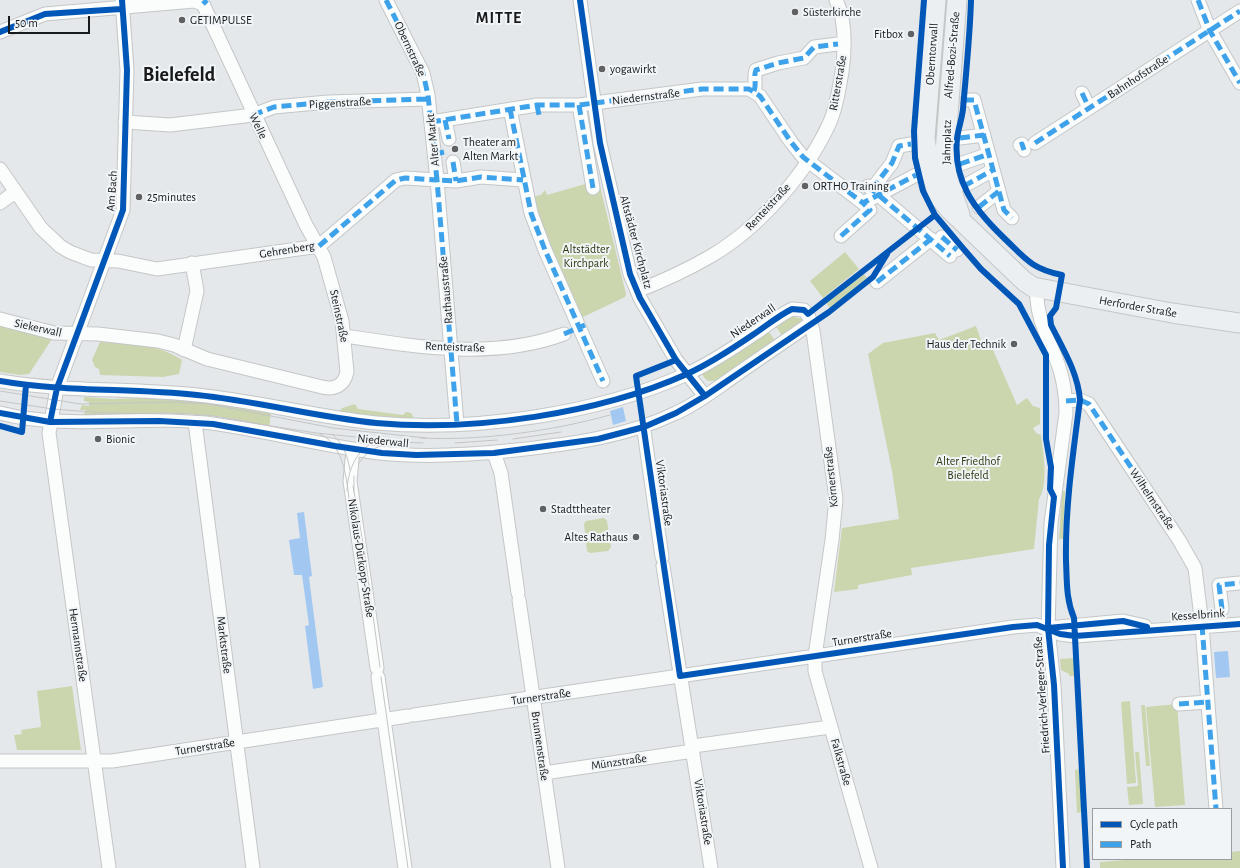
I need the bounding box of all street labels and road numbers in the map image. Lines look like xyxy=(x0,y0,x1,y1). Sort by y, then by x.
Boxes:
street label: Alfred-Bozi-Straße xyxy=(941,11,963,99)
street label: Obernstraße xyxy=(391,19,429,79)
street label: Oberntorwall xyxy=(923,22,941,86)
street label: Bahnhofstraße xyxy=(1105,52,1171,102)
street label: Ritterstraße xyxy=(826,54,850,112)
street label: Niedernstraße xyxy=(611,86,681,108)
street label: Piggenstraße xyxy=(309,94,371,112)
street label: Welle xyxy=(246,111,270,141)
street label: Alter Markt xyxy=(423,113,443,167)
street label: Jahnplatz xyxy=(939,120,955,164)
street label: Am Bach xyxy=(103,170,121,212)
street label: Renteistraße xyxy=(742,180,794,234)
street label: Altstädter Kirchplatz xyxy=(617,194,655,290)
street label: Gehrenberg xyxy=(258,239,316,261)
street label: Rathausstraße xyxy=(436,256,456,324)
street label: Steinstraße xyxy=(326,288,352,344)
street label: Herforder Straße xyxy=(1098,293,1178,321)
street label: Niederwall xyxy=(728,301,778,341)
street label: Siekerwall xyxy=(13,316,63,340)
street label: Renteistraße xyxy=(425,339,485,355)
street label: Niederwall xyxy=(357,431,409,451)
street label: Körnerstraße xyxy=(821,446,841,508)
street label: Viktoriastraße xyxy=(652,459,676,527)
street label: Wilhelmstraße xyxy=(1126,466,1178,532)
street label: Nikolaus-Dürkopp-Straße xyxy=(344,497,378,619)
street label: Kesselbrink xyxy=(1171,606,1225,624)
street label: Hermannstraße xyxy=(66,607,90,683)
street label: Marktstraße xyxy=(213,615,235,675)
street label: Turnerstraße xyxy=(831,626,893,650)
street label: Friedrich-Verleger-Straße xyxy=(1031,636,1053,754)
street label: Turnerstraße xyxy=(510,686,572,708)
street label: Brunnenstraße xyxy=(528,710,552,782)
street label: Turnerstraße xyxy=(174,735,236,759)
street label: Falkstraße xyxy=(827,737,855,787)
street label: Münzstraße xyxy=(590,751,648,773)
street label: Viktoriastraße xyxy=(691,778,715,846)

